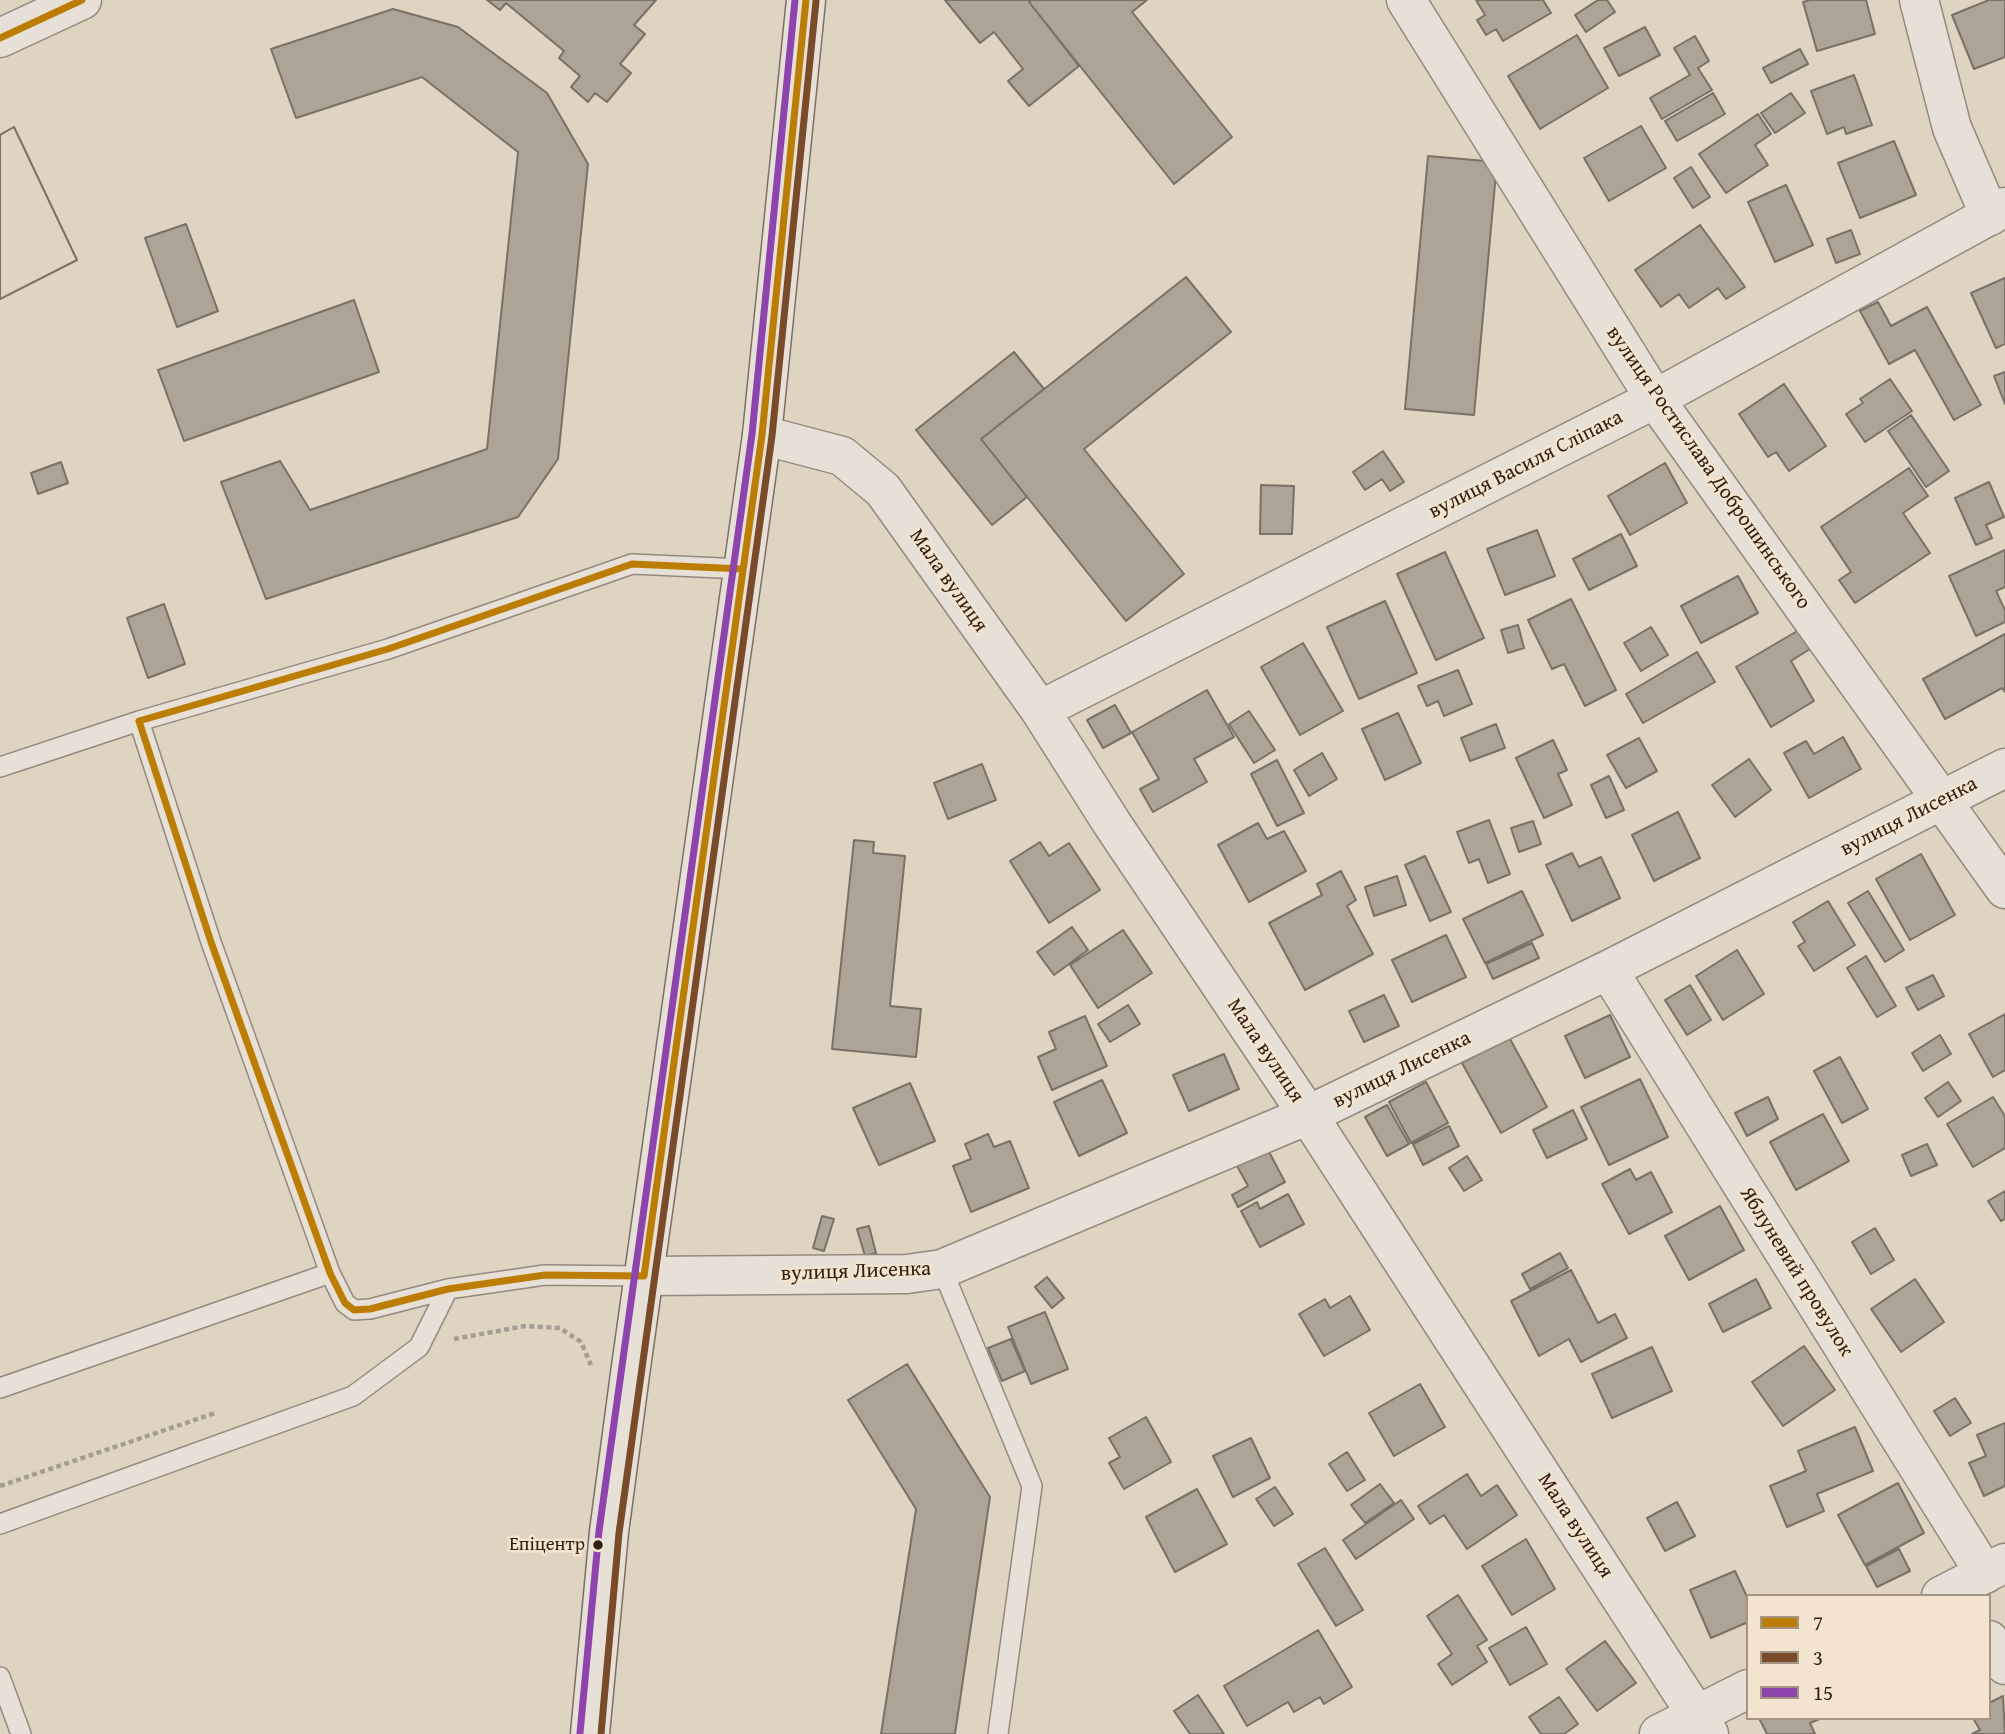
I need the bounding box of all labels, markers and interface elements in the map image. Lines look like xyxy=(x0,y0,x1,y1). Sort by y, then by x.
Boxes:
street label: вулиця Ростислава Доброшинського xyxy=(1600,322,1816,614)
street label: вулиця Василя Сліпака xyxy=(1425,405,1627,525)
street label: Мала вулиця xyxy=(903,525,993,637)
street label: вулиця Лисенка xyxy=(1836,772,1982,862)
street label: Мала вулиця xyxy=(1221,994,1309,1108)
street label: вулиця Лисенка xyxy=(1329,1026,1475,1114)
street label: Яблуневий провулок xyxy=(1734,1183,1858,1361)
street label: вулиця Лисенка xyxy=(780,1257,932,1287)
street label: Мала вулиця xyxy=(1532,1469,1618,1583)
place label: Епіцентр xyxy=(509,1534,585,1556)
marker: Епіцентр xyxy=(591,1538,605,1552)
legend xyxy=(1746,1594,1991,1720)
text: 7 xyxy=(1813,1607,1823,1638)
text: 3 xyxy=(1813,1642,1823,1673)
text: 15 xyxy=(1813,1677,1833,1708)

